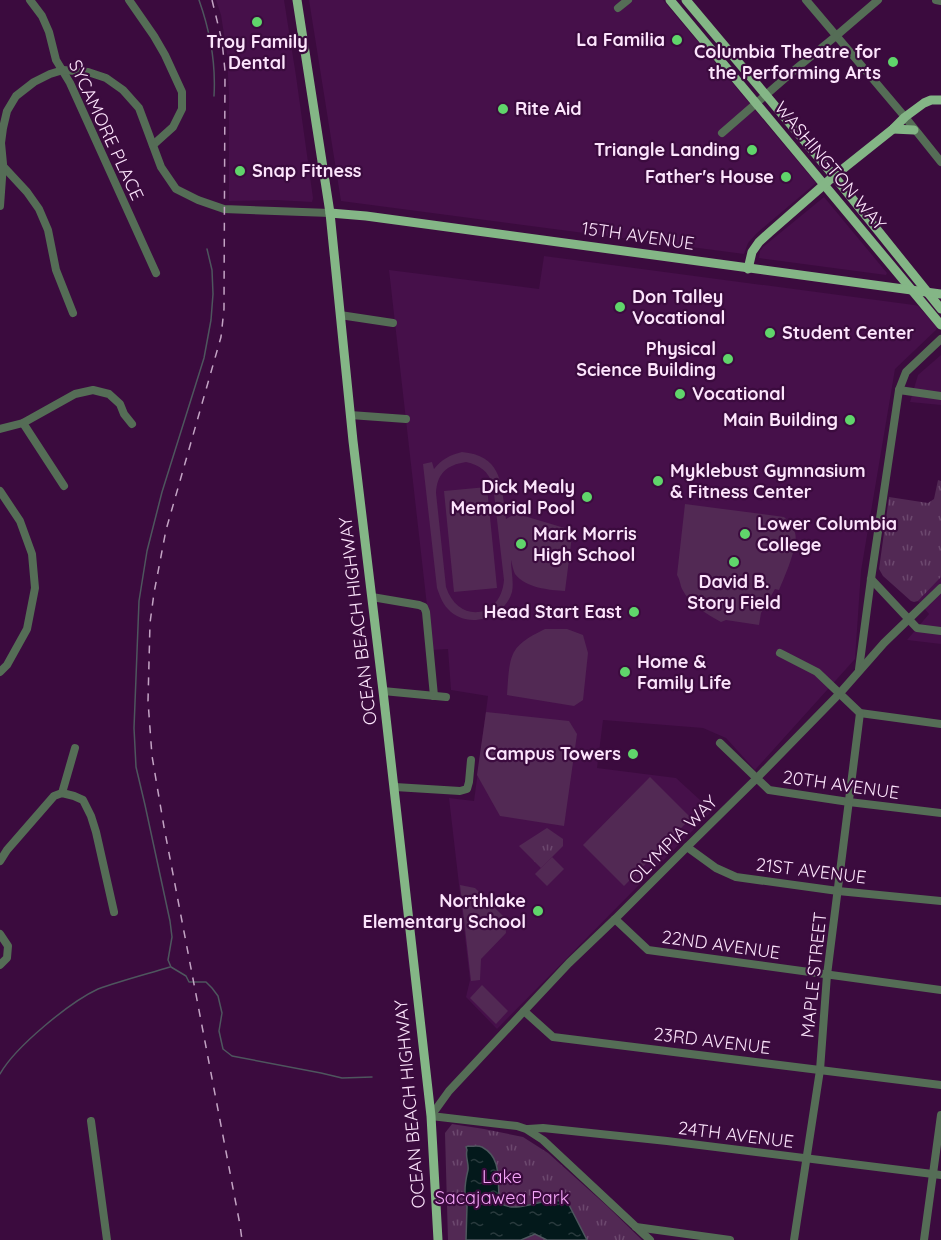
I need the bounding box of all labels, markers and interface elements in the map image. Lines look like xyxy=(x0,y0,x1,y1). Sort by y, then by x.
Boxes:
marker: Troy Family Dental xyxy=(250,15,264,29)
place label: La Familia xyxy=(576,28,665,51)
place label: Troy Family Dental xyxy=(206,30,308,74)
marker: La Familia xyxy=(670,33,684,47)
place label: Columbia Theatre for the Performing Arts xyxy=(694,40,881,84)
marker: Columbia Theatre for the Performing Arts xyxy=(886,55,900,69)
street label: SYCAMORE PLACE xyxy=(64,56,149,204)
street label: WASHINGTON WAY xyxy=(770,96,891,235)
place label: Rite Aid xyxy=(515,97,582,120)
marker: Rite Aid xyxy=(496,102,510,116)
place label: Triangle Landing xyxy=(594,138,740,161)
marker: Triangle Landing xyxy=(745,143,759,157)
place label: Snap Fitness xyxy=(252,159,362,182)
marker: Snap Fitness xyxy=(233,164,247,178)
place label: Father's House xyxy=(645,165,774,188)
marker: Father's House xyxy=(779,170,793,184)
street label: 15TH AVENUE xyxy=(580,216,696,255)
place label: Don Talley Vocational xyxy=(632,285,725,329)
marker: Don Talley Vocational xyxy=(613,300,627,314)
place label: Student Center xyxy=(782,321,914,344)
marker: Student Center xyxy=(763,326,777,340)
place label: Physical Science Building xyxy=(576,337,716,381)
marker: Physical Science Building xyxy=(721,352,735,366)
place label: Vocational xyxy=(692,382,785,405)
marker: Vocational xyxy=(673,387,687,401)
place label: Main Building xyxy=(723,408,838,431)
marker: Main Building xyxy=(843,413,857,427)
place label: Myklebust Gymnasium & Fitness Center xyxy=(670,459,866,503)
marker: Myklebust Gymnasium & Fitness Center xyxy=(651,474,665,488)
place label: Dick Mealy Memorial Pool xyxy=(451,475,575,519)
marker: Dick Mealy Memorial Pool xyxy=(580,490,594,504)
place label: Lower Columbia College xyxy=(757,512,897,556)
street label: OCEAN BEACH HIGHWAY xyxy=(333,516,382,726)
place label: Mark Morris High School xyxy=(533,522,637,566)
marker: Lower Columbia College xyxy=(738,527,752,541)
marker: Mark Morris High School xyxy=(514,537,528,551)
marker: David B. Story Field xyxy=(727,555,741,569)
place label: David B. Story Field xyxy=(687,570,781,614)
place label: Head Start East xyxy=(483,600,622,623)
marker: Head Start East xyxy=(627,605,641,619)
place label: Home & Family Life xyxy=(637,650,731,694)
marker: Home & Family Life xyxy=(618,665,632,679)
place label: Campus Towers xyxy=(485,742,621,765)
marker: Campus Towers xyxy=(626,747,640,761)
street label: 20TH AVENUE xyxy=(781,765,901,804)
street label: OLYMPIA WAY xyxy=(623,790,722,889)
street label: 21ST AVENUE xyxy=(755,852,867,889)
place label: Northlake Elementary School xyxy=(362,889,526,933)
marker: Northlake Elementary School xyxy=(531,904,545,918)
street label: MAPLE STREET xyxy=(795,911,832,1039)
street label: 22ND AVENUE xyxy=(660,925,782,964)
street label: OCEAN BEACH HIGHWAY xyxy=(389,999,430,1209)
street label: 23RD AVENUE xyxy=(652,1022,772,1059)
street label: 24TH AVENUE xyxy=(677,1116,795,1153)
park label: Lake Sacajawea Park xyxy=(435,1165,569,1209)

